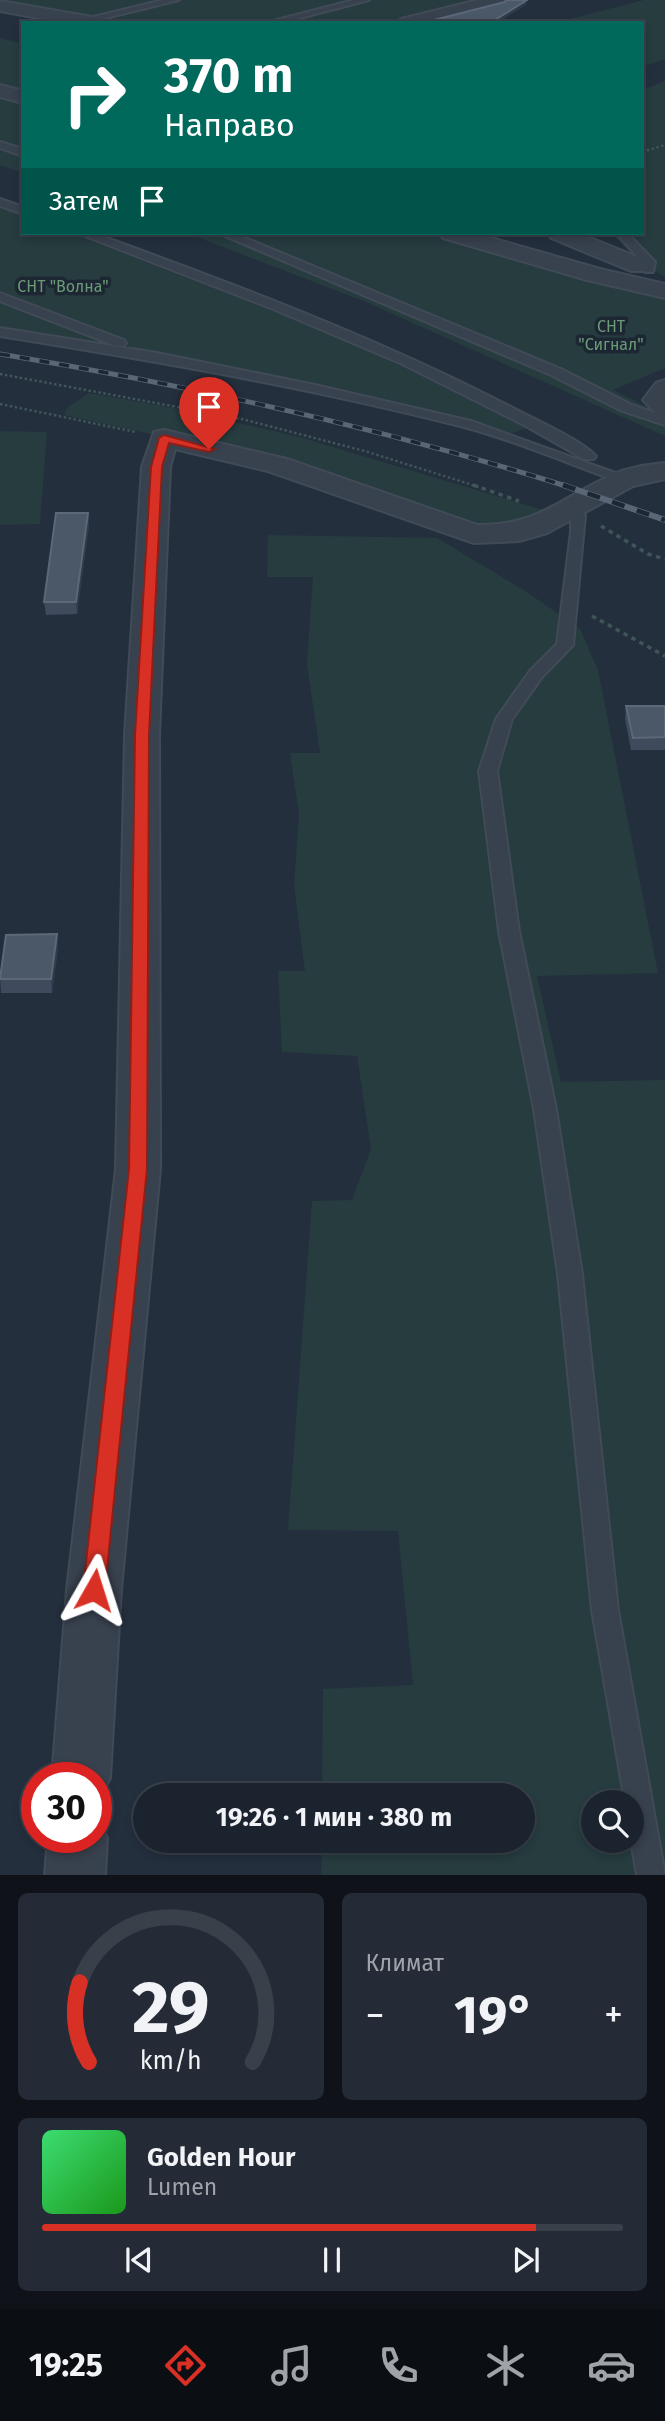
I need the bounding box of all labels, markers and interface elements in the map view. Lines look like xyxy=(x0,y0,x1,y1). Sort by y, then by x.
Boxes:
text: 370 m xyxy=(164,46,293,105)
icon: right xyxy=(49,49,140,140)
text: Направо xyxy=(164,106,295,144)
icon: arrive xyxy=(133,182,171,220)
text: Затем xyxy=(49,186,119,217)
park label: СНТ "Волна" xyxy=(17,277,109,296)
park label: СНТ "Сигнал" xyxy=(578,317,644,354)
pin xyxy=(179,377,239,449)
icon: arrive xyxy=(190,388,228,426)
position arrow xyxy=(57,1553,131,1627)
speed limit sign: 30 xyxy=(21,1762,112,1853)
map controls xyxy=(581,1790,644,1853)
button: search xyxy=(581,1790,644,1853)
text: 19:26 · 1 мин · 380 m xyxy=(216,1802,452,1833)
text: Климат xyxy=(366,1949,444,1977)
text: 29 xyxy=(132,1965,210,2052)
text: 19° xyxy=(454,1984,534,2047)
text: − xyxy=(366,1992,385,2038)
text: + xyxy=(604,1992,623,2038)
text: km/h xyxy=(140,2046,202,2076)
text: Golden Hour xyxy=(147,2142,295,2173)
text: Lumen xyxy=(147,2173,217,2201)
icon: previous xyxy=(120,2241,158,2279)
icon: pause xyxy=(313,2241,351,2279)
icon: next xyxy=(507,2241,545,2279)
icon: directions xyxy=(161,2341,210,2390)
icon: music xyxy=(267,2341,316,2390)
icon: phone xyxy=(374,2341,423,2390)
icon: climate xyxy=(481,2341,530,2390)
icon: car xyxy=(587,2341,636,2390)
text: 19:25 xyxy=(29,2346,103,2384)

